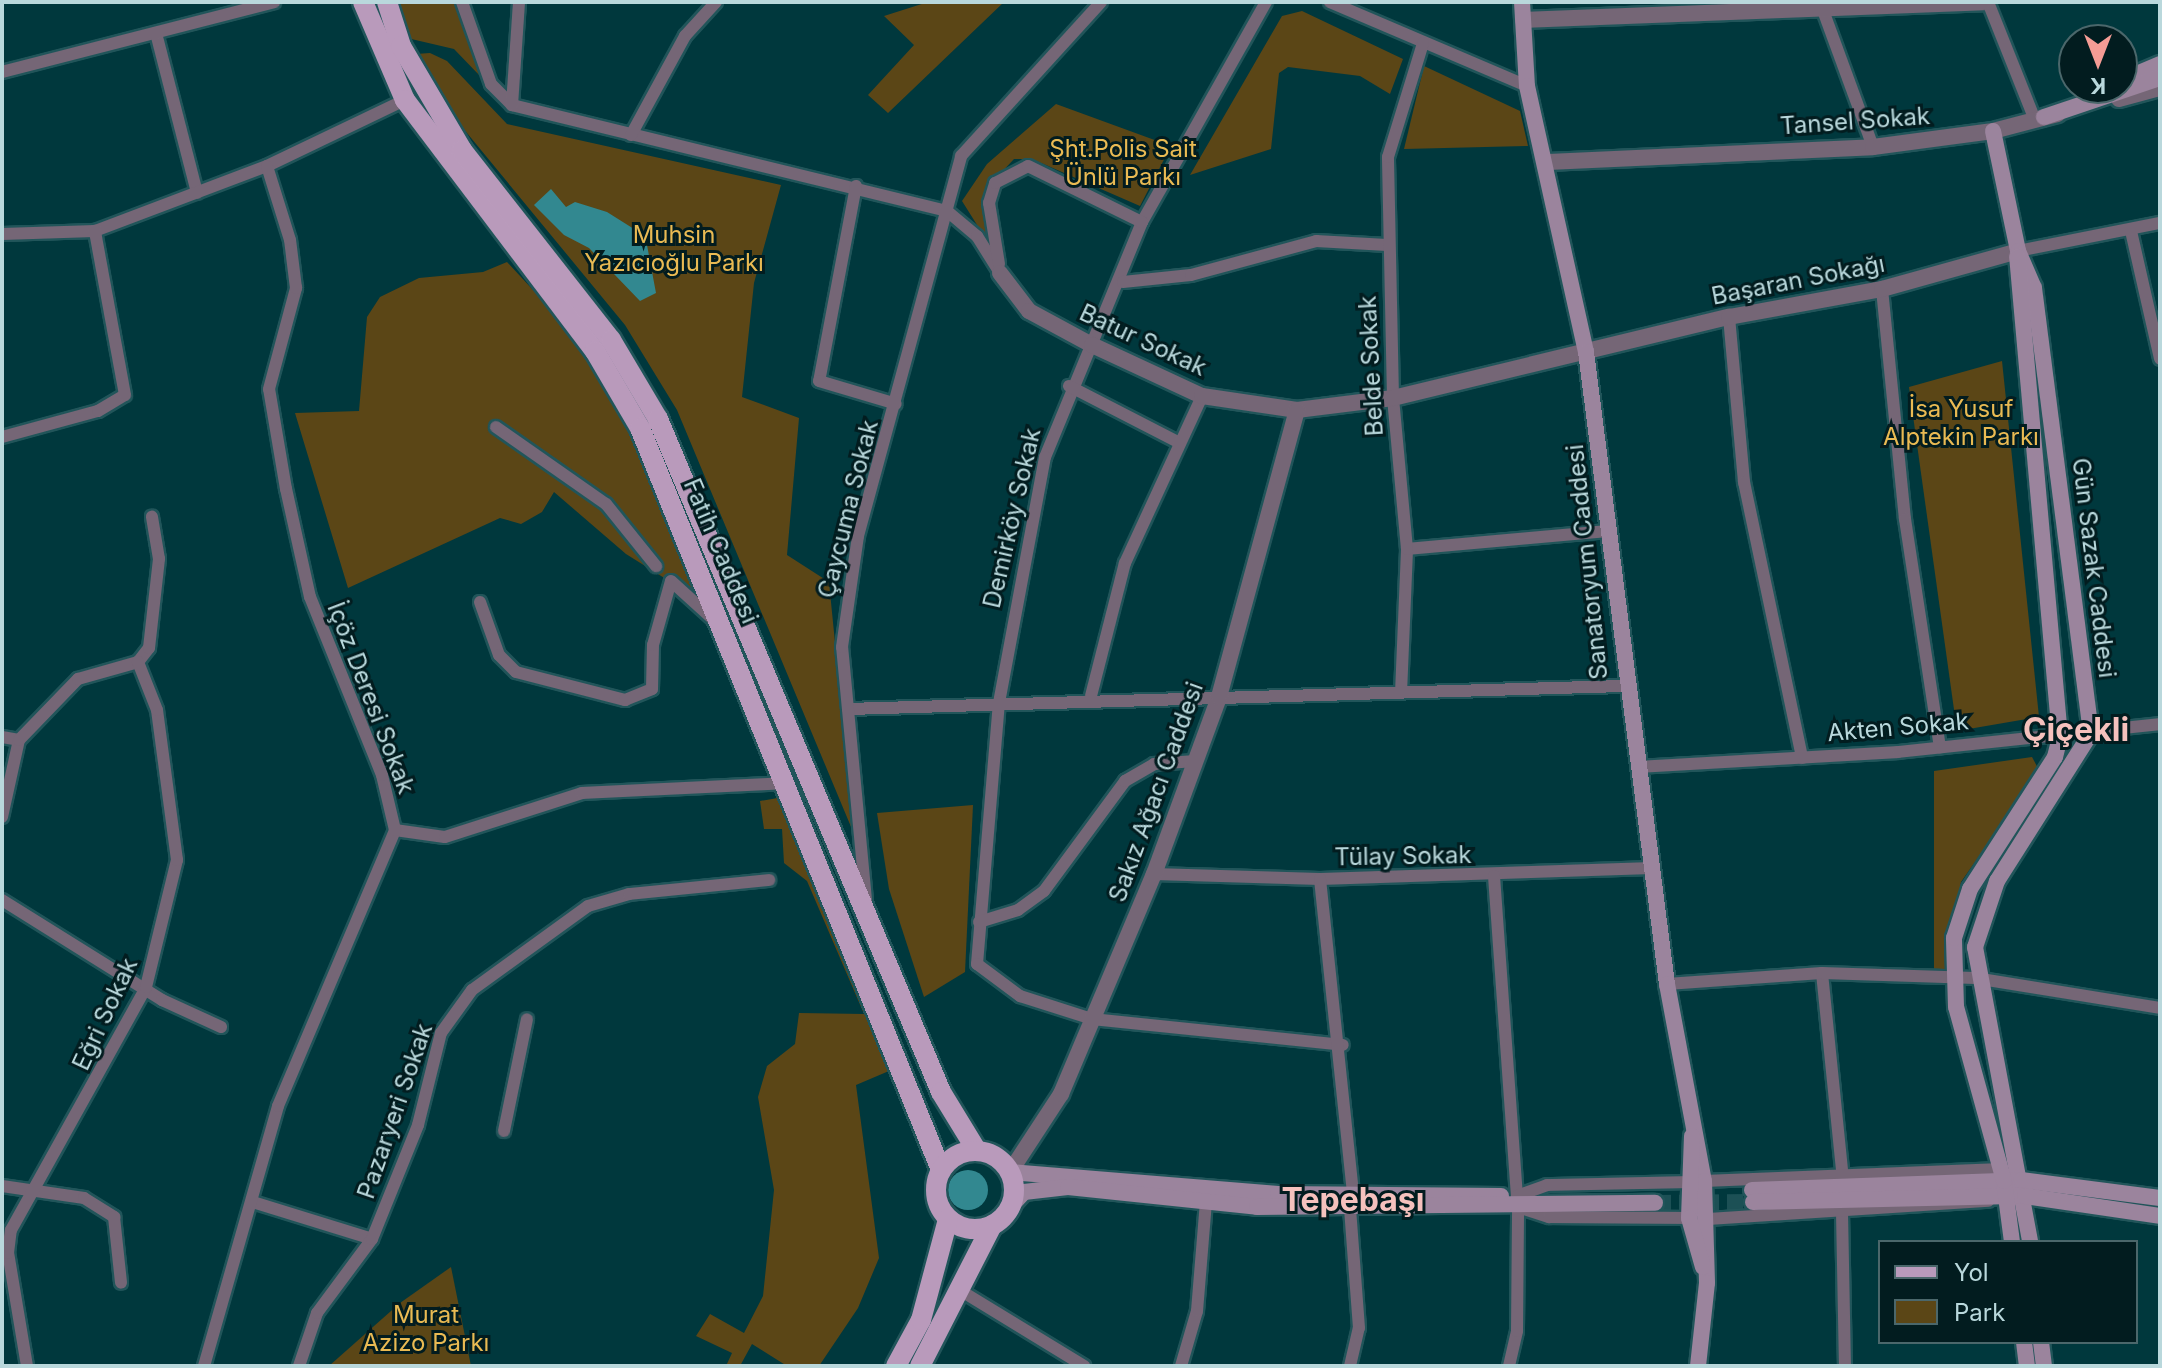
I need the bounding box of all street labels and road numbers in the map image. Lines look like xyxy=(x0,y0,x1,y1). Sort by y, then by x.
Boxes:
street label: Tansel Sokak xyxy=(1779,101,1931,141)
street label: Başaran Sokağı xyxy=(1709,249,1887,311)
street label: Belde Sokak xyxy=(1353,295,1389,437)
street label: Batur Sokak xyxy=(1075,298,1211,382)
street label: Çaycuma Sokak xyxy=(812,417,884,601)
street label: Demirköy Sokak xyxy=(977,425,1047,611)
street label: Sanatoryum Caddesi xyxy=(1560,443,1614,681)
street label: Gün Sazak Caddesi xyxy=(2066,456,2122,680)
street label: Fatih Caddesi xyxy=(678,474,764,628)
street label: İçöz Deresi Sokak xyxy=(321,598,421,798)
street label: Sakız Ağacı Caddesi xyxy=(1103,678,1209,906)
street label: Akten Sokak xyxy=(1826,706,1970,748)
street label: Tülay Sokak xyxy=(1334,840,1472,872)
street label: Eğri Sokak xyxy=(66,953,144,1075)
street label: Pazaryeri Sokak xyxy=(352,1020,438,1202)

